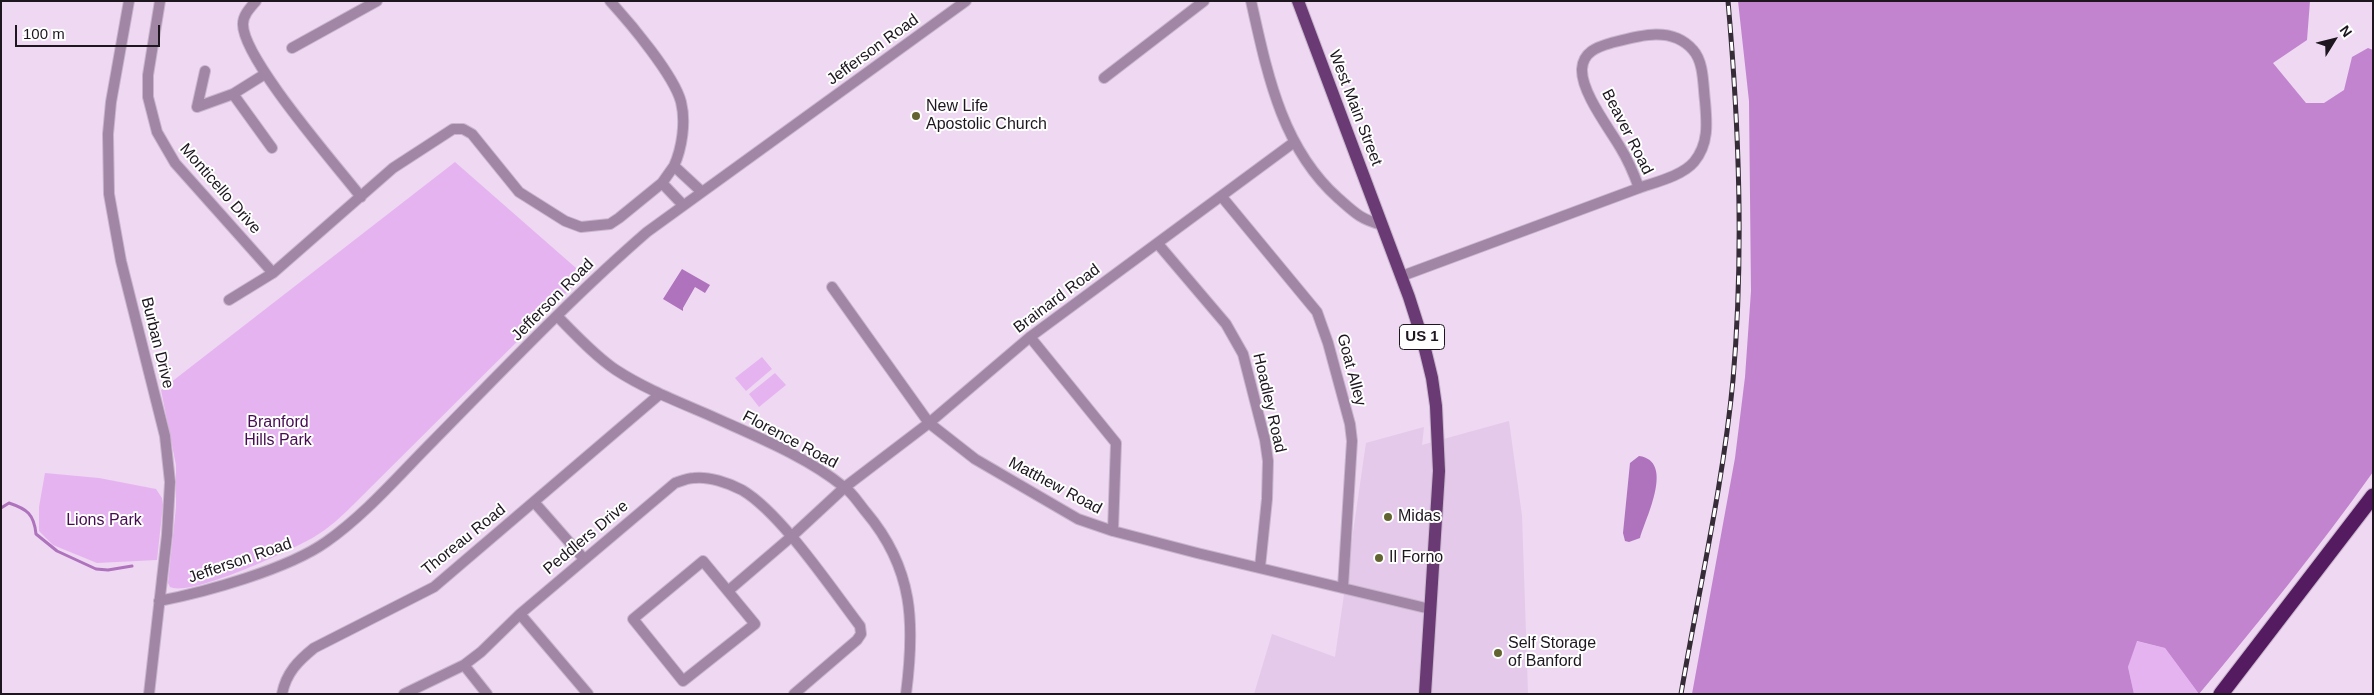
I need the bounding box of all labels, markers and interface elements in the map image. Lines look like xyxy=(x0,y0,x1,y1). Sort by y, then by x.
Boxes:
street label: Jefferson Road xyxy=(824,10,922,90)
scale bar xyxy=(18,15,162,47)
north arrow xyxy=(2309,15,2359,65)
text: N xyxy=(2337,22,2356,40)
text: 100 m xyxy=(23,25,65,42)
street label: West Main Street xyxy=(1324,47,1386,169)
street label: Beaver Road xyxy=(1597,86,1657,178)
place label: New Life Apostolic Church xyxy=(926,97,1047,135)
marker: New Life Apostolic Church xyxy=(910,110,922,122)
street label: Monticello Drive xyxy=(175,140,265,238)
street label: Jefferson Road xyxy=(508,255,598,345)
street label: Brainard Road xyxy=(1010,260,1104,338)
street label: Burban Drive xyxy=(136,295,178,391)
road number: US 1 xyxy=(1400,324,1444,350)
street label: Goat Alley xyxy=(1332,332,1370,408)
street label: Hoadley Road xyxy=(1248,351,1290,455)
street label: Florence Road xyxy=(739,407,841,473)
park label: Branford Hills Park xyxy=(244,413,312,451)
street label: Matthew Road xyxy=(1005,453,1105,519)
street label: Peddlers Drive xyxy=(540,497,632,579)
street label: Thoreau Road xyxy=(418,500,510,580)
place label: Midas xyxy=(1398,507,1441,527)
park label: Lions Park xyxy=(66,511,142,531)
marker: Midas xyxy=(1382,511,1394,523)
street label: Jefferson Road xyxy=(186,534,294,588)
place label: Il Forno xyxy=(1389,548,1443,568)
marker: Il Forno xyxy=(1373,552,1385,564)
place label: Self Storage of Banford xyxy=(1508,634,1596,672)
marker: Self Storage of Banford xyxy=(1492,647,1504,659)

